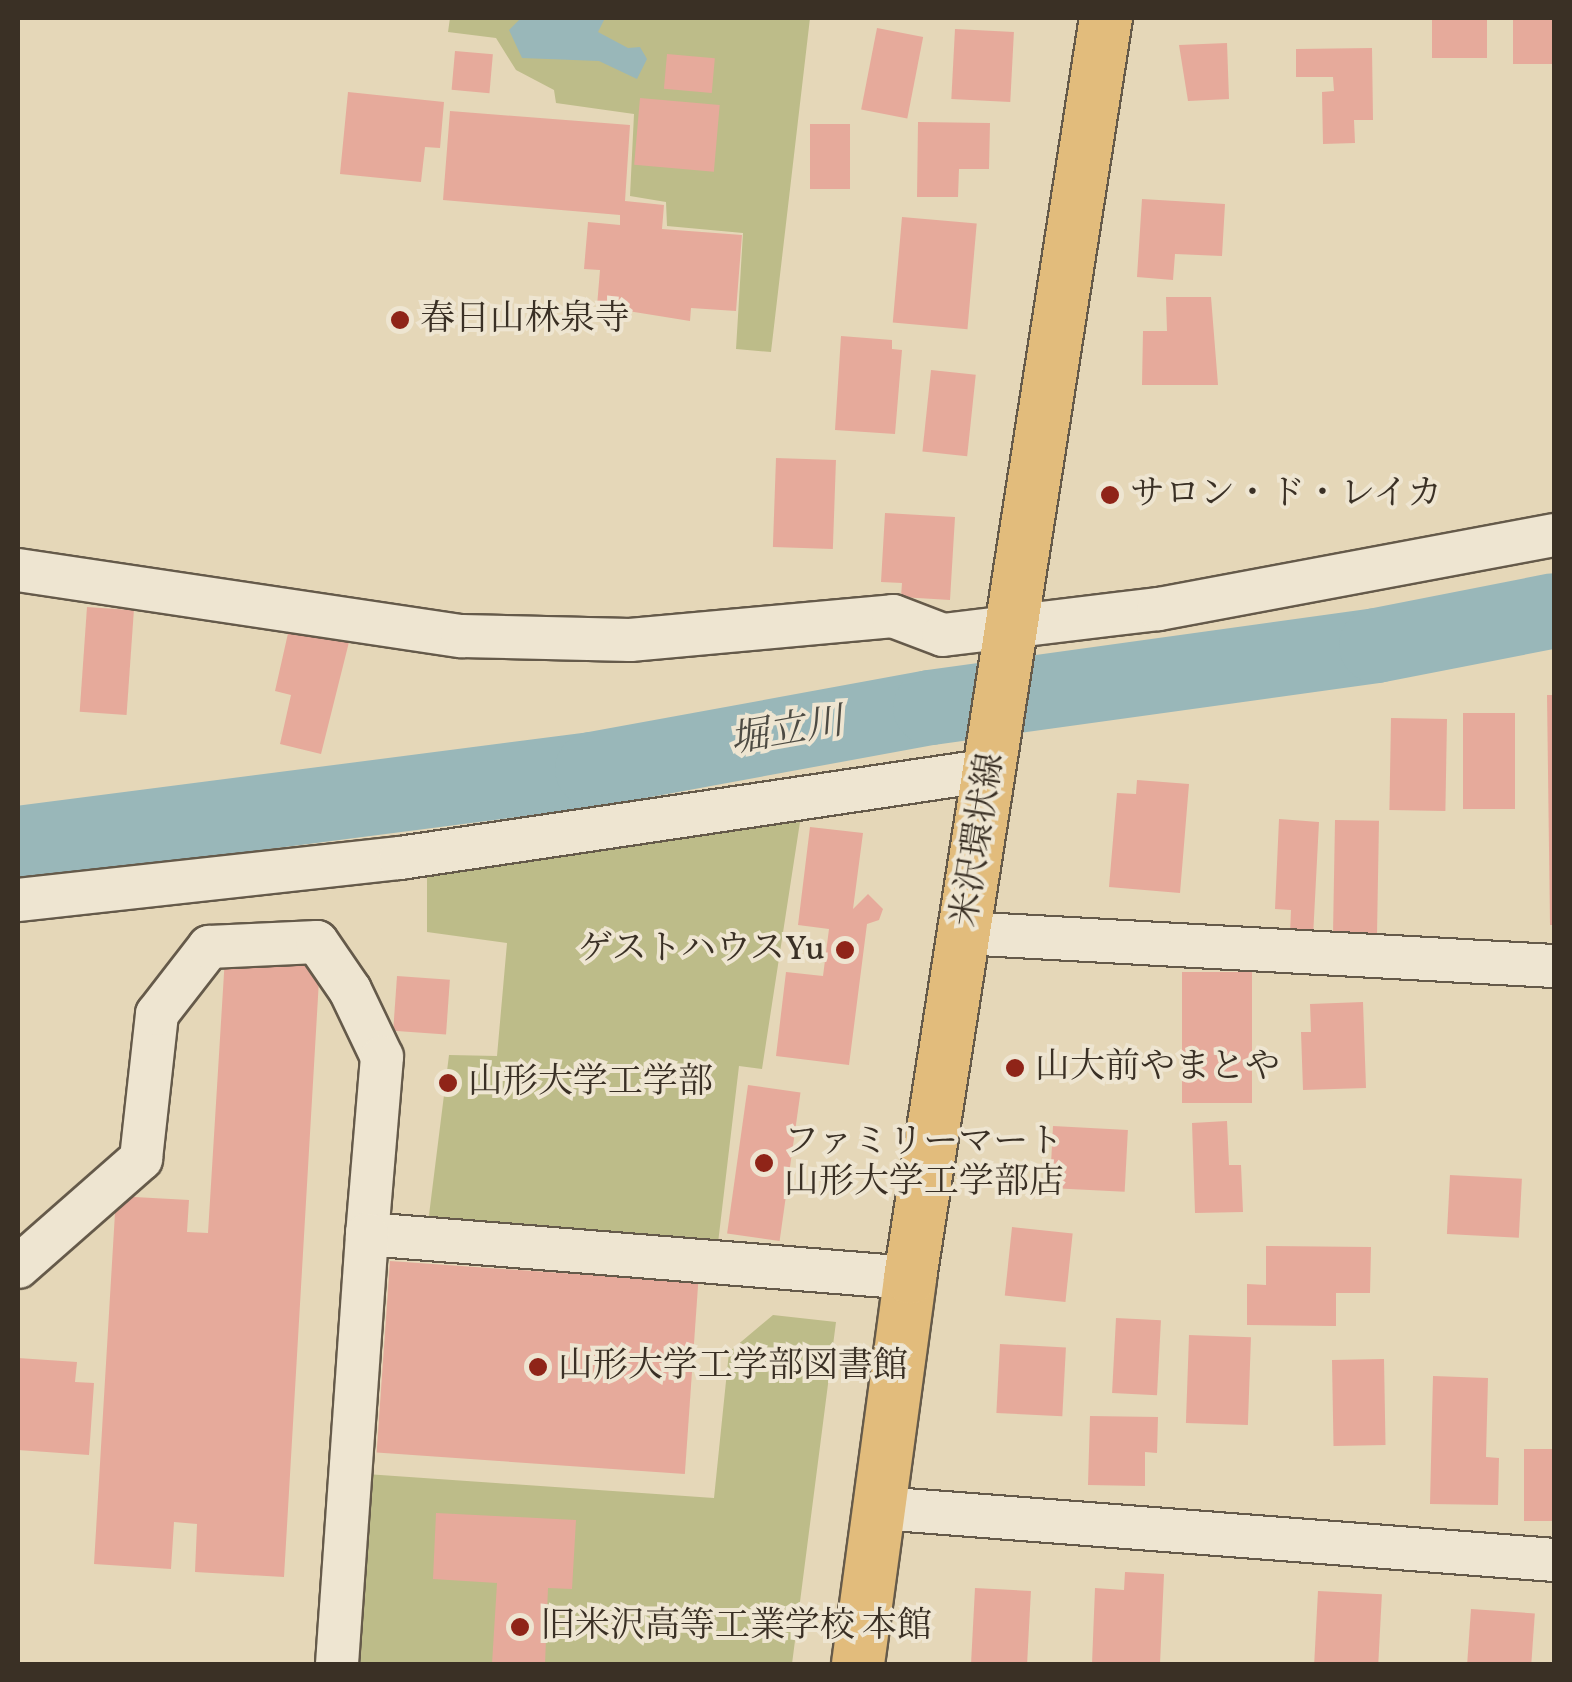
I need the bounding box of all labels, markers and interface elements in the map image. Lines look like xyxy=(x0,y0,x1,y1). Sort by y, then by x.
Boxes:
place label: 春日山林泉寺 xyxy=(420,299,630,341)
marker: 春日山林泉寺 xyxy=(389,309,411,331)
place label: サロン・ド・レイカ xyxy=(1130,474,1445,516)
marker: サロン・ド・レイカ xyxy=(1099,484,1121,506)
water label: 堀立川 xyxy=(727,701,847,765)
street label: 米沢環状線 xyxy=(945,750,1013,930)
place label: ゲストハウスYu xyxy=(575,929,825,971)
marker: ゲストハウスYu xyxy=(834,939,856,961)
place label: 山大前やまとや xyxy=(1035,1047,1280,1089)
marker: 山大前やまとや xyxy=(1004,1057,1026,1079)
place label: 山形大学工学部 xyxy=(468,1062,713,1104)
marker: 山形大学工学部 xyxy=(437,1072,459,1094)
place label: ファミリーマート 山形大学工学部店 xyxy=(784,1122,1064,1204)
marker: ファミリーマート 山形大学工学部店 xyxy=(753,1152,775,1174)
place label: 山形大学工学部図書館 xyxy=(558,1346,908,1388)
marker: 山形大学工学部図書館 xyxy=(527,1356,549,1378)
place label: 旧米沢高等工業学校 本館 xyxy=(540,1606,932,1648)
marker: 旧米沢高等工業学校 本館 xyxy=(509,1616,531,1638)

